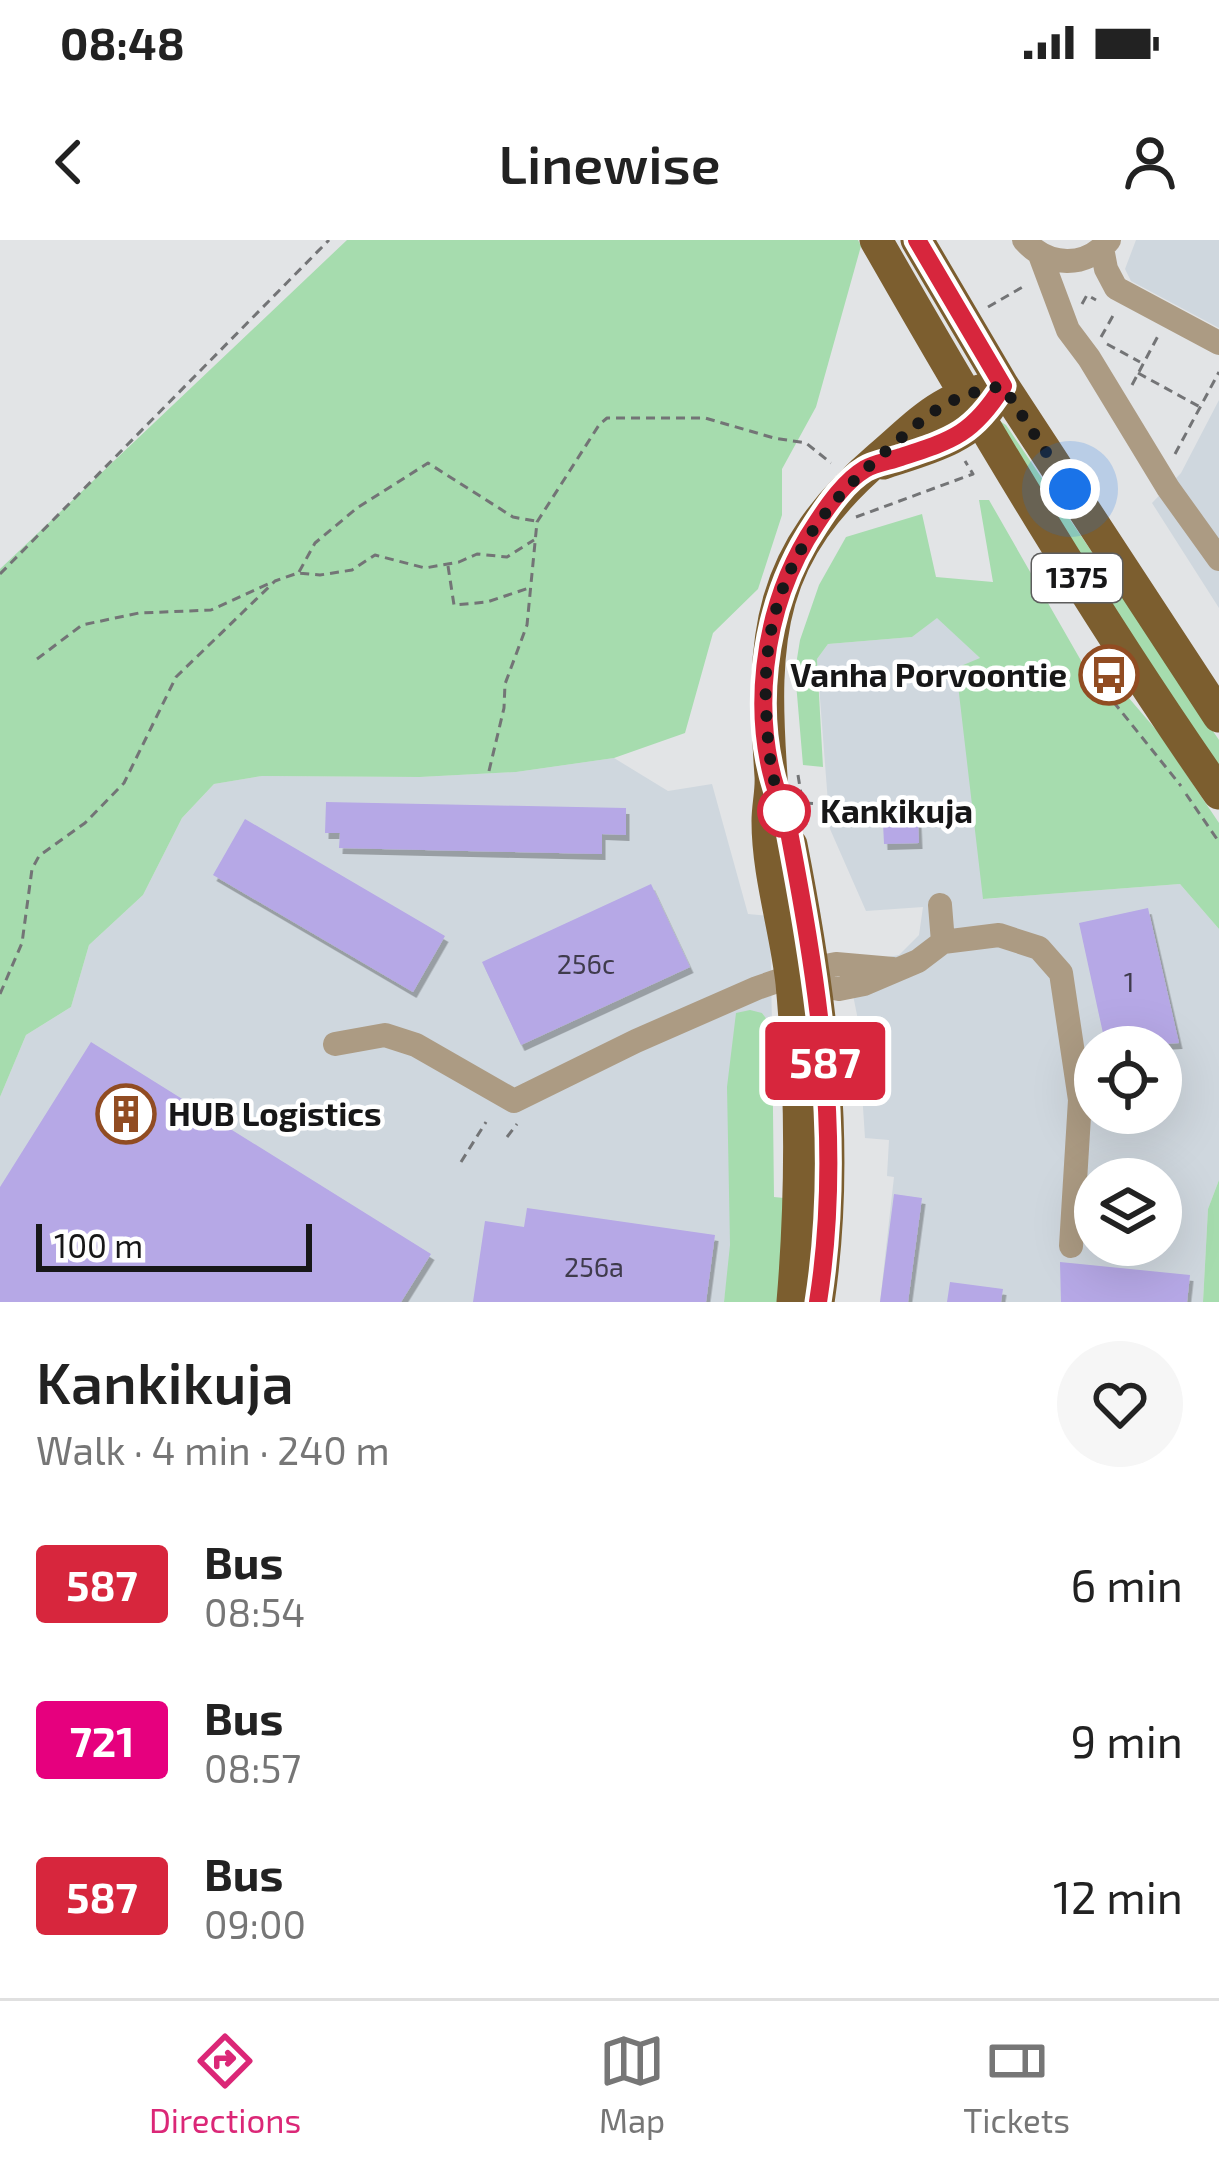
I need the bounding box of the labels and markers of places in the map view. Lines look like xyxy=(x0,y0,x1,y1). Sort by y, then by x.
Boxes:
bus stop icon: Vanha Porvoontie xyxy=(1078,644,1140,706)
place label: Vanha Porvoontie xyxy=(790,654,1067,694)
marker: Kankikuja xyxy=(759,786,809,836)
place label: Kankikuja xyxy=(820,790,973,830)
building icon: HUB Logistics xyxy=(95,1083,157,1145)
place label: HUB Logistics xyxy=(168,1093,382,1133)

